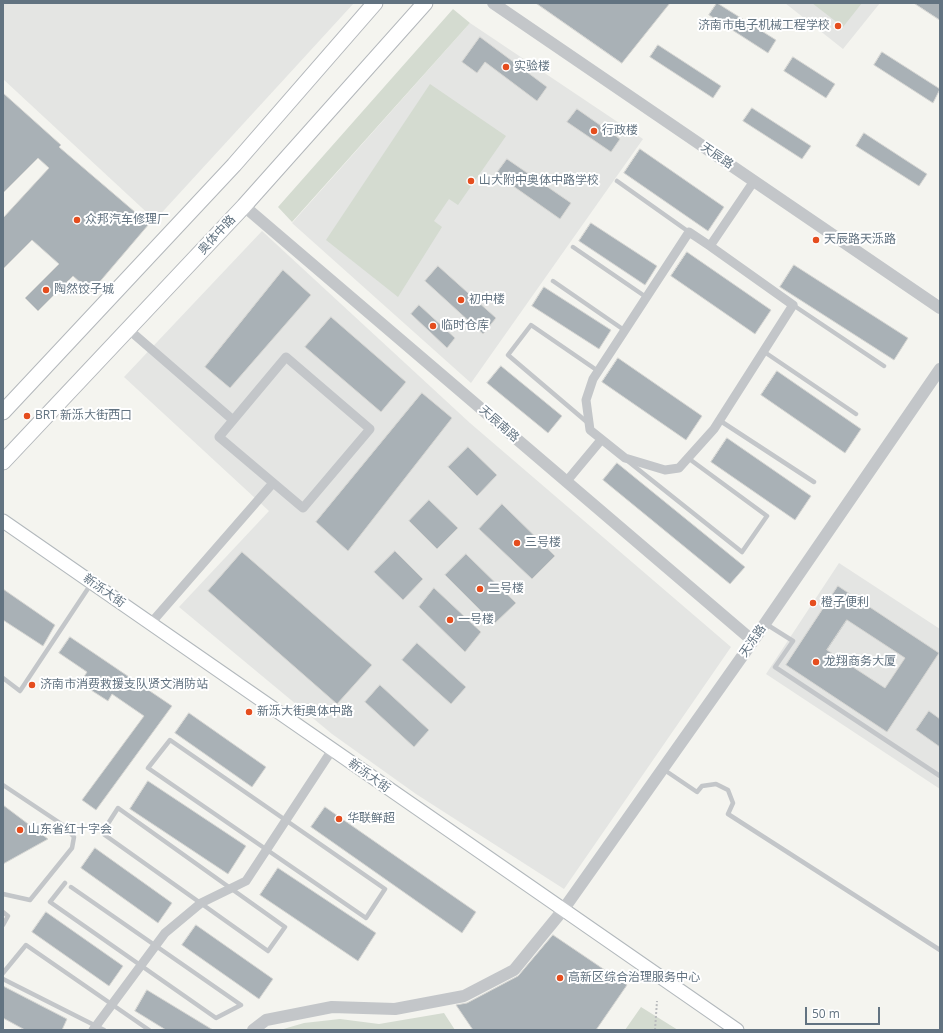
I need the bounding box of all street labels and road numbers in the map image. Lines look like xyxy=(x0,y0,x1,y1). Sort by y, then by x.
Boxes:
street label: 天辰路 xyxy=(698,140,736,172)
street label: 奥体中路 xyxy=(195,213,239,257)
street label: 天辰南路 xyxy=(476,403,522,445)
street label: 新泺大街 xyxy=(80,571,128,611)
street label: 天泺路 xyxy=(737,622,769,660)
street label: 新泺大街 xyxy=(345,756,393,796)

